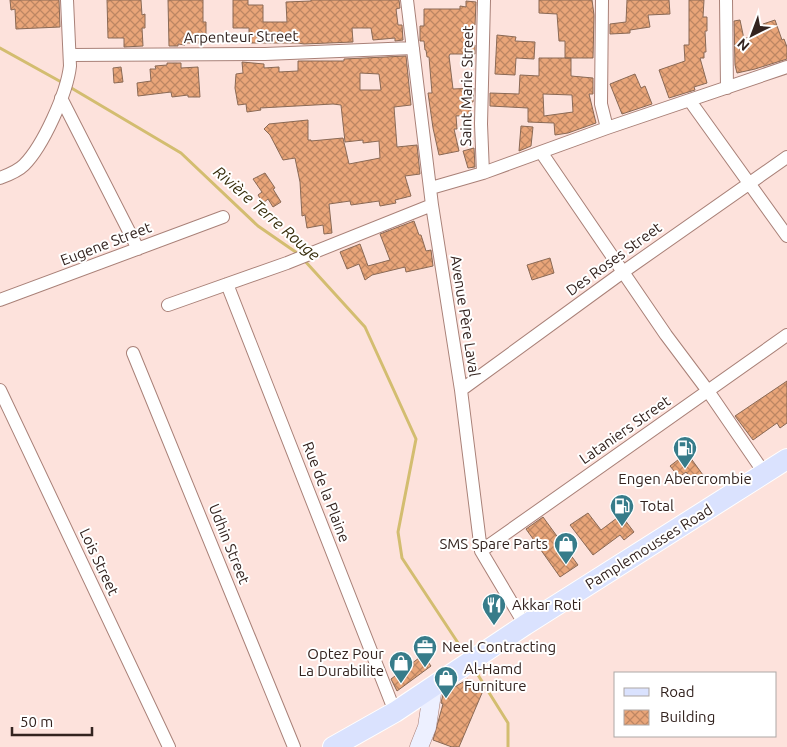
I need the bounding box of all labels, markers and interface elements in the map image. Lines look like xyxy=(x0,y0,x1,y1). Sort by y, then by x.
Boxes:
north arrow xyxy=(727,10,777,60)
street label: Saint Marie Street xyxy=(457,25,476,147)
street label: Arpenteur Street xyxy=(183,27,299,46)
text: N xyxy=(734,35,753,54)
water label: Rivière Terre Rouge xyxy=(210,162,324,264)
street label: Eugene Street xyxy=(58,218,154,269)
street label: Des Roses Street xyxy=(563,218,665,299)
street label: Avenue Père Laval xyxy=(448,254,483,378)
street label: Lataniers Street xyxy=(576,392,673,467)
fuel station icon: Engen Abercrombie xyxy=(672,435,698,469)
street label: Rue de la Plaine xyxy=(299,439,353,545)
place label: Engen Abercrombie xyxy=(618,470,752,487)
fuel station icon: Total xyxy=(609,493,635,527)
place label: Total xyxy=(640,497,674,514)
street label: Udhin Street xyxy=(206,501,253,587)
street label: Pamplemousses Road xyxy=(582,501,715,593)
street label: Lois Street xyxy=(77,526,122,598)
shop icon: SMS Spare Parts xyxy=(553,531,579,565)
place label: SMS Spare Parts xyxy=(439,535,548,552)
restaurant icon: Akkar Roti xyxy=(481,592,507,626)
place label: Akkar Roti xyxy=(512,596,581,613)
office icon: Neel Contracting xyxy=(412,634,438,668)
place label: Neel Contracting xyxy=(442,638,556,655)
place label: Optez Pour La Durabilite xyxy=(299,645,384,679)
shop icon: Optez Pour La Durabilite xyxy=(388,650,414,684)
place label: Al-Hamd Furniture xyxy=(464,660,527,694)
shop icon: Al-Hamd Furniture xyxy=(433,665,459,699)
legend xyxy=(614,672,777,737)
text: Road xyxy=(660,683,695,700)
scale bar xyxy=(12,704,92,736)
text: Building xyxy=(660,708,715,725)
text: 50 m xyxy=(20,713,53,730)

